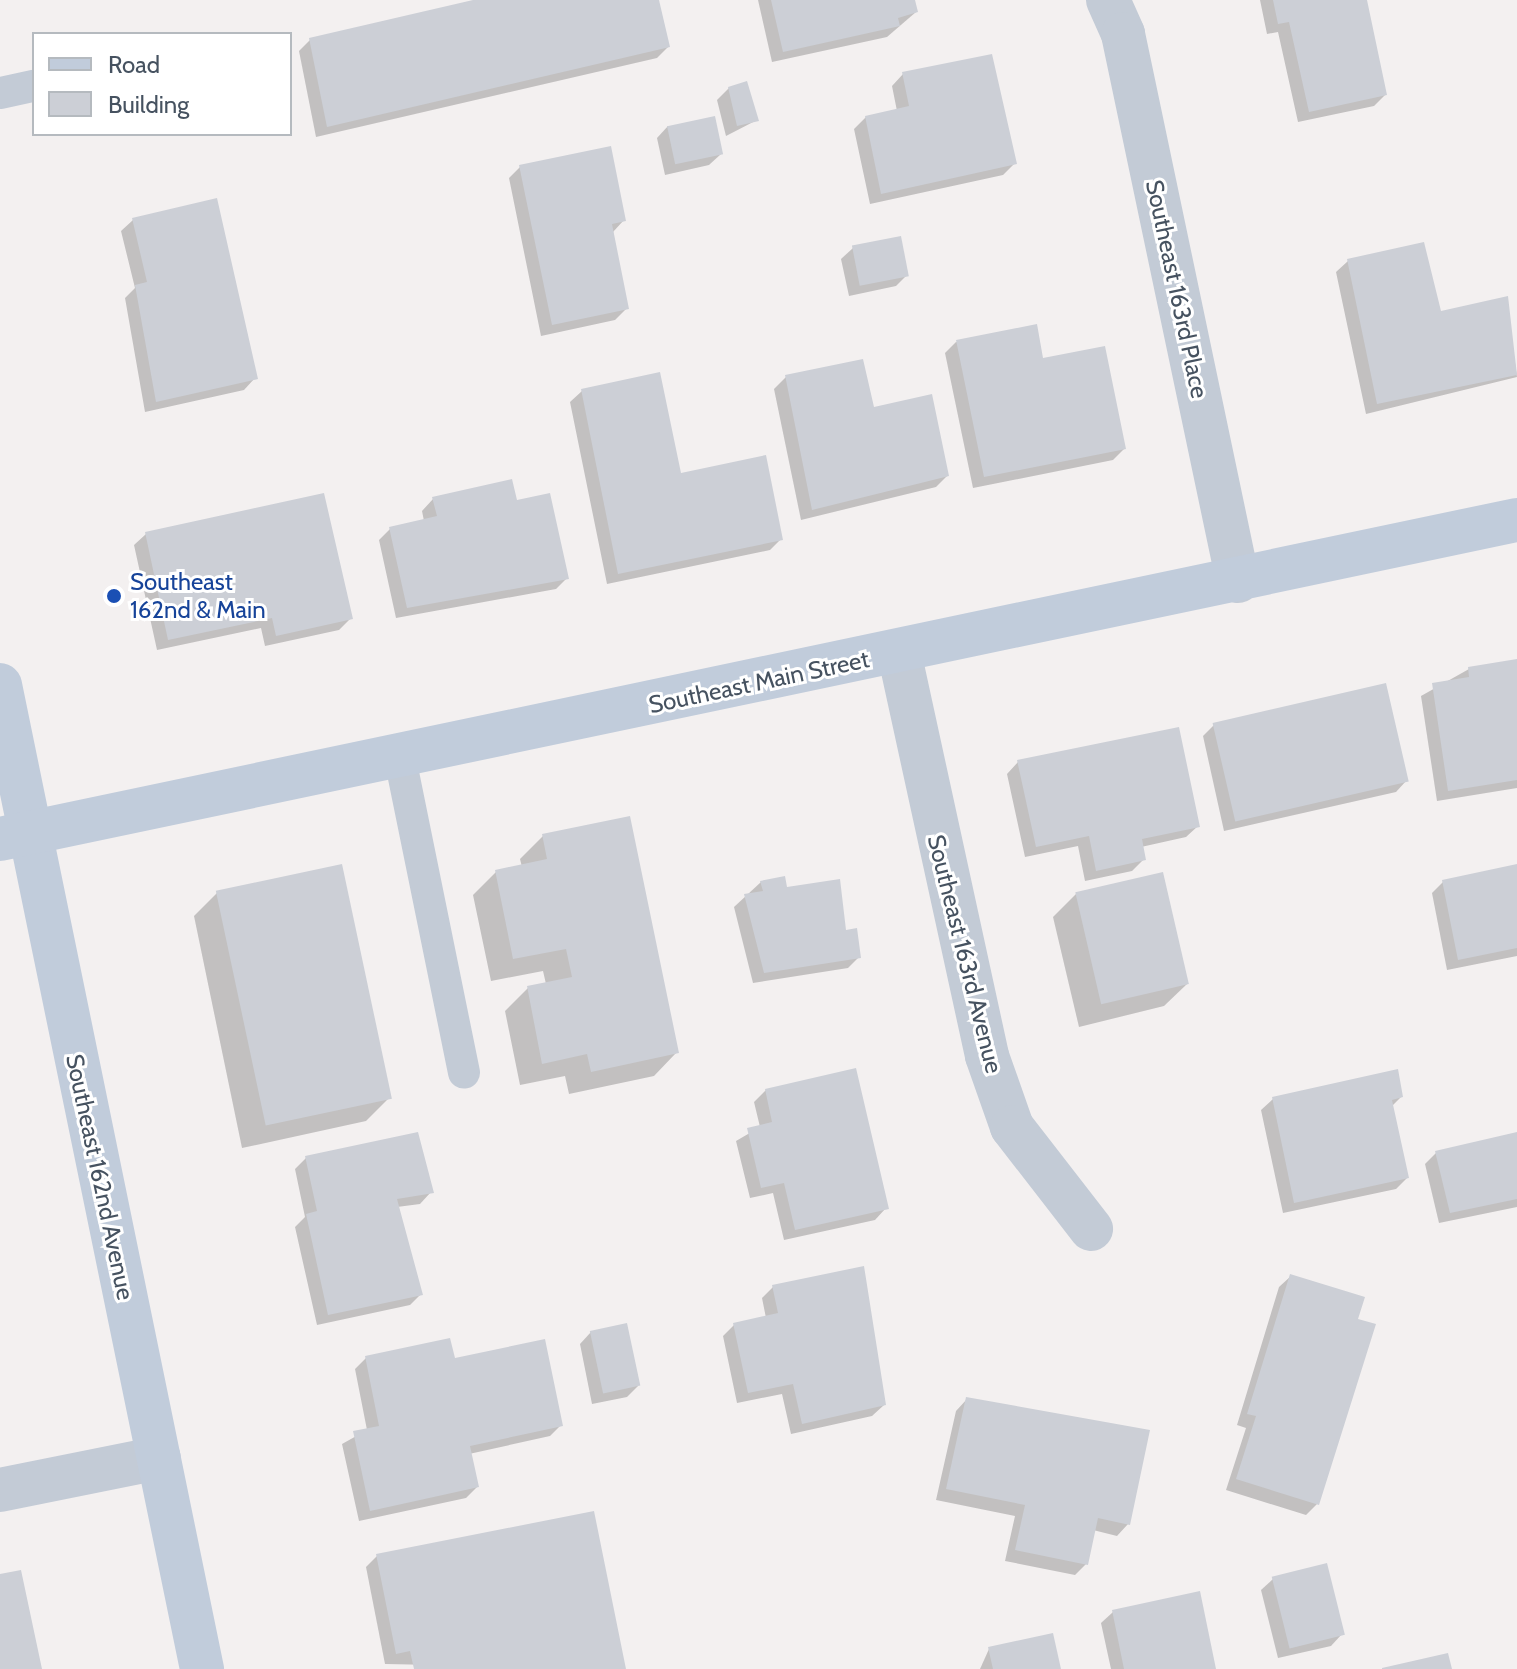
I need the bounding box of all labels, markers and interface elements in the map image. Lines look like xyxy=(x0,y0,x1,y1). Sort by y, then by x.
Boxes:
legend xyxy=(32,32,292,136)
text: Road xyxy=(108,50,160,79)
text: Building xyxy=(108,90,189,119)
street label: Southeast 163rd Place xyxy=(1140,177,1214,401)
place label: Southeast 162nd & Main xyxy=(130,568,266,624)
marker: Southeast 162nd & Main xyxy=(105,587,123,605)
street label: Southeast Main Street xyxy=(646,645,872,719)
street label: Southeast 163rd Avenue xyxy=(921,832,1009,1076)
street label: Southeast 162nd Avenue xyxy=(60,1052,140,1302)

